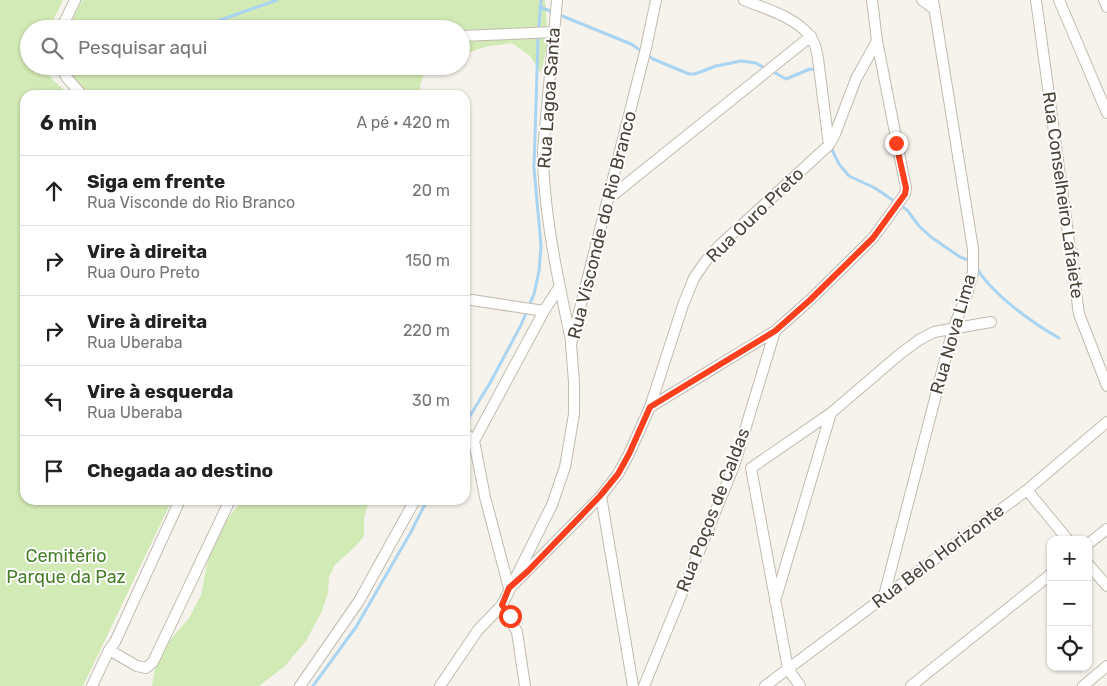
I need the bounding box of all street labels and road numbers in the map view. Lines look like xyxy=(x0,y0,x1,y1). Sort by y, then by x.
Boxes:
street label: Rua Lagoa Santa xyxy=(533,27,565,169)
street label: Rua Conselheiro Lafaiete xyxy=(1038,90,1088,300)
street label: Rua Visconde do Rio Branco xyxy=(563,109,641,341)
street label: Rua Ouro Preto xyxy=(702,163,808,267)
street label: Rua Nova Lima xyxy=(925,271,981,397)
street label: Rua Poços de Caldas xyxy=(672,425,754,595)
street label: Rua Belo Horizonte xyxy=(868,499,1008,613)

